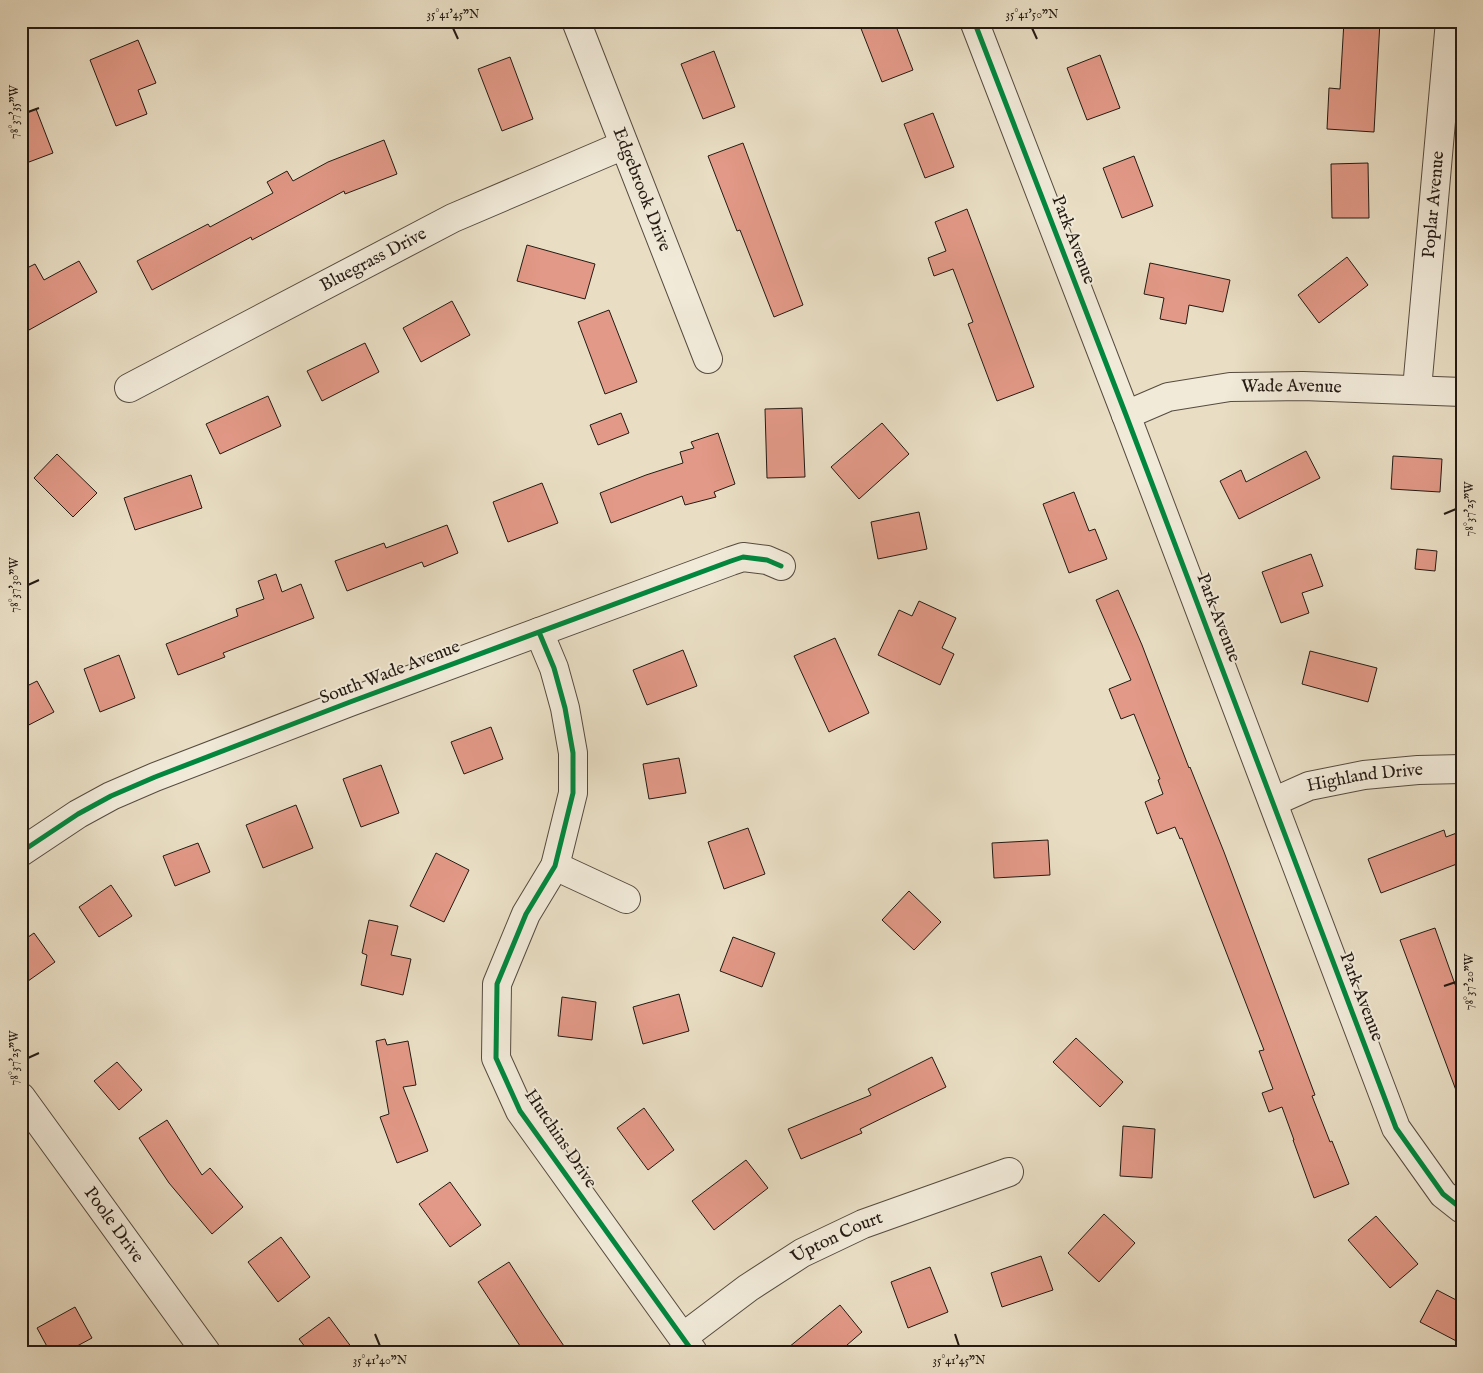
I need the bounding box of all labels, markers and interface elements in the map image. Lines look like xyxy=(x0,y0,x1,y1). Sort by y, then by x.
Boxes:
text: 35°41'45"N xyxy=(427,7,480,22)
text: 35°41'50"N xyxy=(1006,7,1059,22)
text: 78°37'35"W xyxy=(7,85,22,139)
street label: Edgebrook Drive xyxy=(607,124,676,255)
street label: Poplar Avenue xyxy=(1417,150,1450,259)
street label: Park Avenue xyxy=(1046,192,1100,288)
street label: Bluegrass Drive xyxy=(316,222,431,297)
street label: Wade Avenue xyxy=(1241,374,1342,399)
text: 78°37'25"W xyxy=(1462,481,1477,536)
text: 78°37'30"W xyxy=(7,557,22,613)
street label: Park Avenue xyxy=(1191,570,1245,666)
street label: South Wade Avenue xyxy=(317,636,463,710)
street label: Highland Drive xyxy=(1305,758,1423,798)
street label: Park Avenue xyxy=(1334,949,1388,1045)
text: 78°37'20"W xyxy=(1462,953,1477,1010)
text: 78°37'25"W xyxy=(7,1030,22,1085)
street label: Hutchins Drive xyxy=(518,1085,602,1193)
street label: Poole Drive xyxy=(79,1182,149,1267)
street label: Upton Court xyxy=(786,1206,886,1269)
text: 35°41'40"N xyxy=(353,1353,408,1368)
text: 35°41'45"N xyxy=(933,1353,986,1368)

